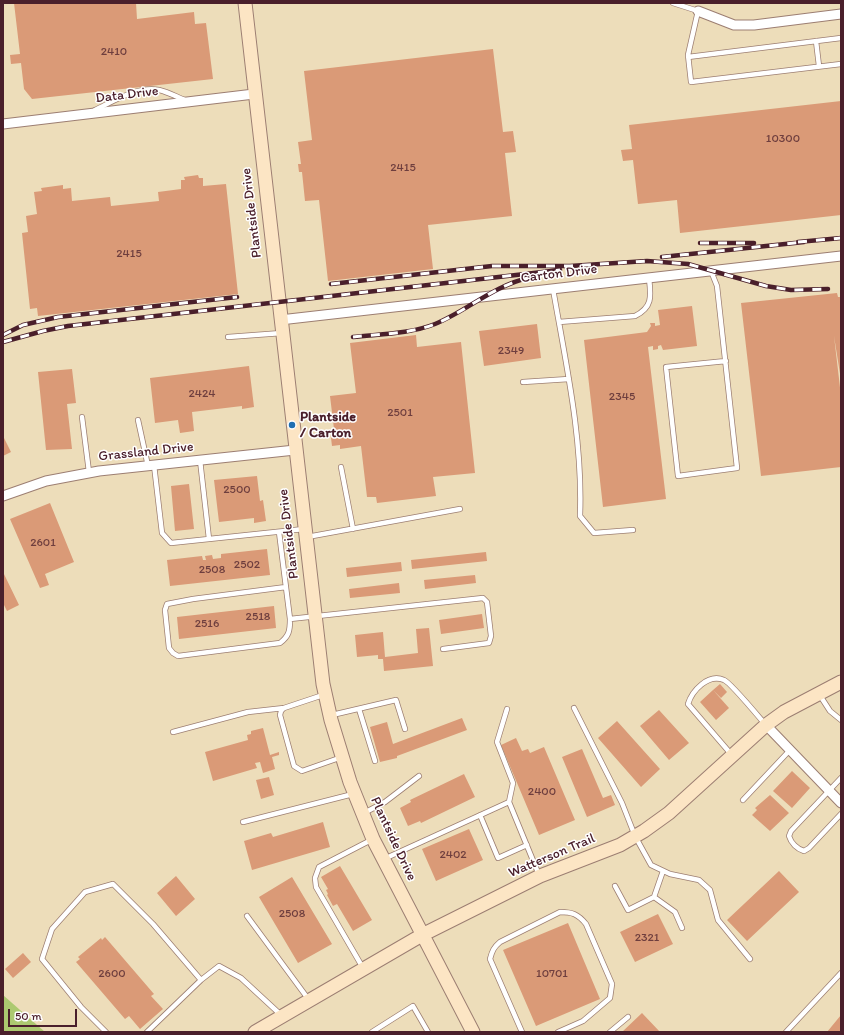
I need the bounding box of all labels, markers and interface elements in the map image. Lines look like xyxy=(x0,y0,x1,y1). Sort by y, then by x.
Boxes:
house number: 2410 xyxy=(101,45,127,59)
street label: Data Drive xyxy=(95,83,159,107)
house number: 10300 xyxy=(766,132,800,146)
house number: 2415 xyxy=(390,161,416,175)
street label: Plantside Drive xyxy=(238,167,266,259)
house number: 2415 xyxy=(116,247,142,261)
street label: Carton Drive xyxy=(520,261,598,287)
house number: 2349 xyxy=(498,344,524,358)
house number: 2424 xyxy=(188,387,216,401)
house number: 2345 xyxy=(609,390,635,404)
house number: 2501 xyxy=(387,406,413,420)
place label: Plantside / Carton xyxy=(300,409,356,442)
marker: Plantside / Carton xyxy=(287,420,297,430)
street label: Grassland Drive xyxy=(98,439,194,465)
house number: 2500 xyxy=(223,483,251,497)
street label: Plantside Drive xyxy=(275,488,303,580)
house number: 2601 xyxy=(30,536,56,550)
house number: 2502 xyxy=(234,558,260,572)
house number: 2508 xyxy=(199,563,225,577)
house number: 2518 xyxy=(246,610,270,624)
house number: 2516 xyxy=(195,617,219,631)
house number: 2400 xyxy=(528,785,556,799)
street label: Plantside Drive xyxy=(366,794,420,884)
street label: Watterson Trail xyxy=(506,830,598,882)
house number: 2402 xyxy=(439,848,467,862)
house number: 2508 xyxy=(279,907,305,921)
house number: 2321 xyxy=(635,931,659,945)
house number: 2600 xyxy=(98,967,126,981)
house number: 10701 xyxy=(536,967,568,981)
scale bar xyxy=(10,1001,79,1027)
text: 50 m xyxy=(15,1009,41,1023)

